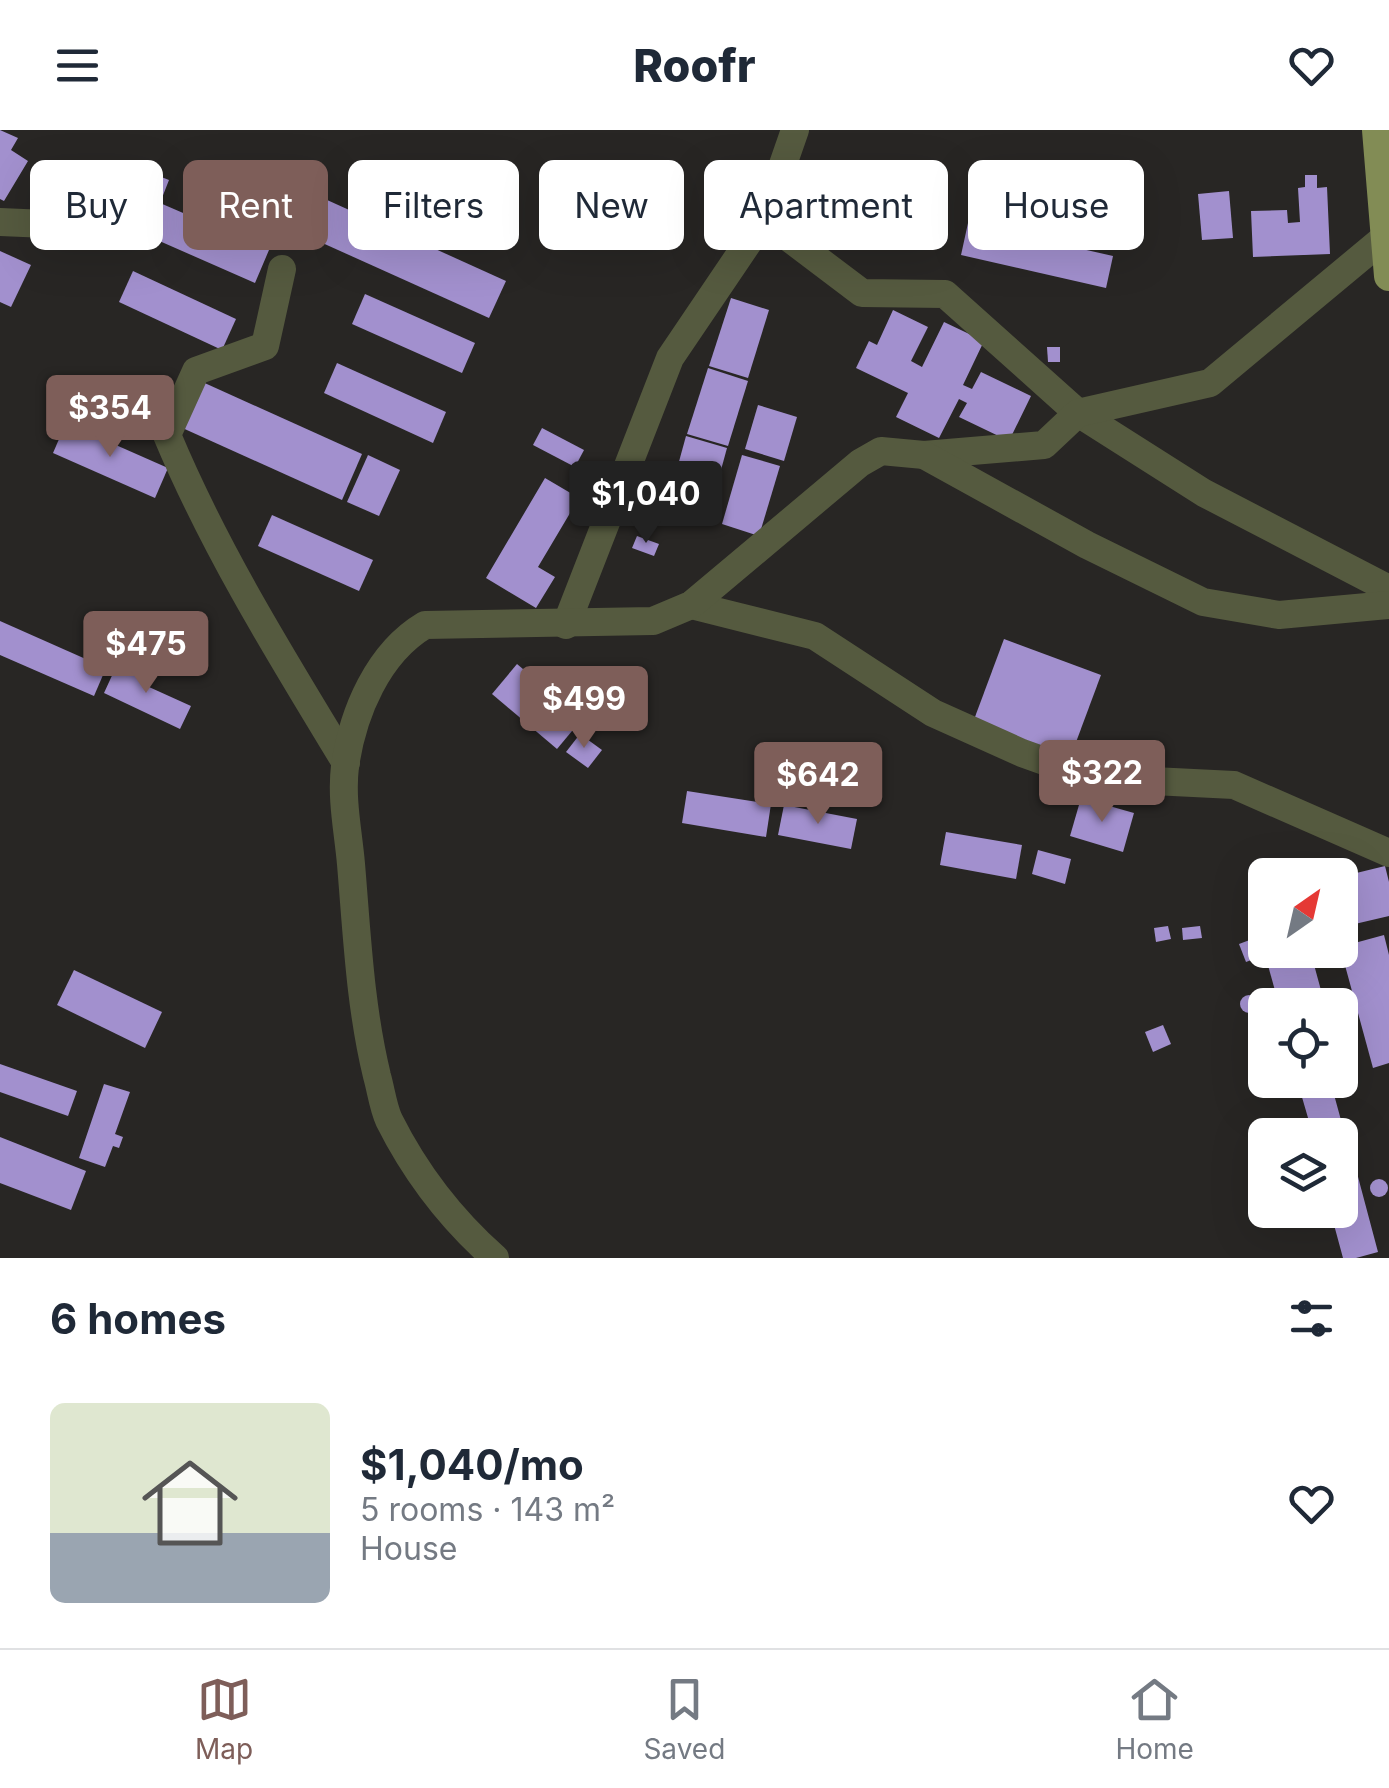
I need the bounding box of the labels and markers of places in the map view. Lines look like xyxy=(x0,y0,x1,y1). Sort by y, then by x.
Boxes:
pin: $354 xyxy=(51,375,169,460)
pin: $1,040 xyxy=(565,461,727,546)
pin: $475 xyxy=(87,611,205,696)
pin: $499 xyxy=(525,666,643,751)
pin: $322 xyxy=(1043,740,1161,825)
pin: $642 xyxy=(759,742,877,827)

